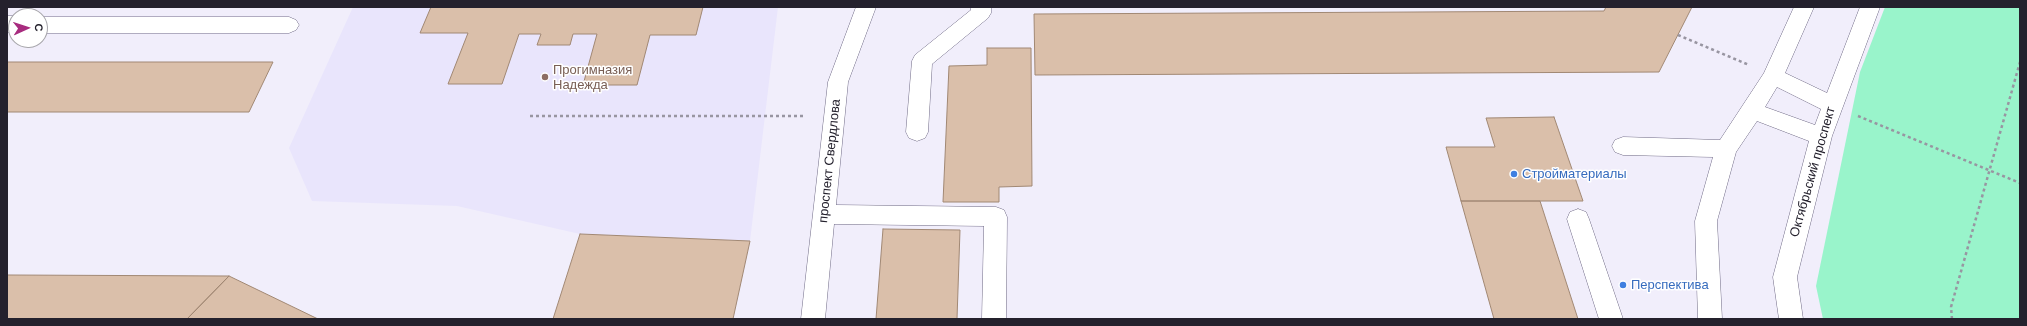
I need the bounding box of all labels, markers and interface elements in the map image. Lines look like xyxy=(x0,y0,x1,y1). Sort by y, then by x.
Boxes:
north arrow xyxy=(8,8,48,48)
text: С xyxy=(33,23,45,32)
place label: Прогимназия Надежда xyxy=(553,62,632,93)
marker: Прогимназия Надежда xyxy=(540,72,550,82)
street label: проспект Свердлова xyxy=(816,98,844,224)
street label: Октябрьский проспект xyxy=(1787,105,1839,239)
place label: Стройматериалы xyxy=(1522,166,1627,182)
marker: Стройматериалы xyxy=(1509,169,1519,179)
place label: Перспектива xyxy=(1631,277,1709,293)
marker: Перспектива xyxy=(1618,280,1628,290)

